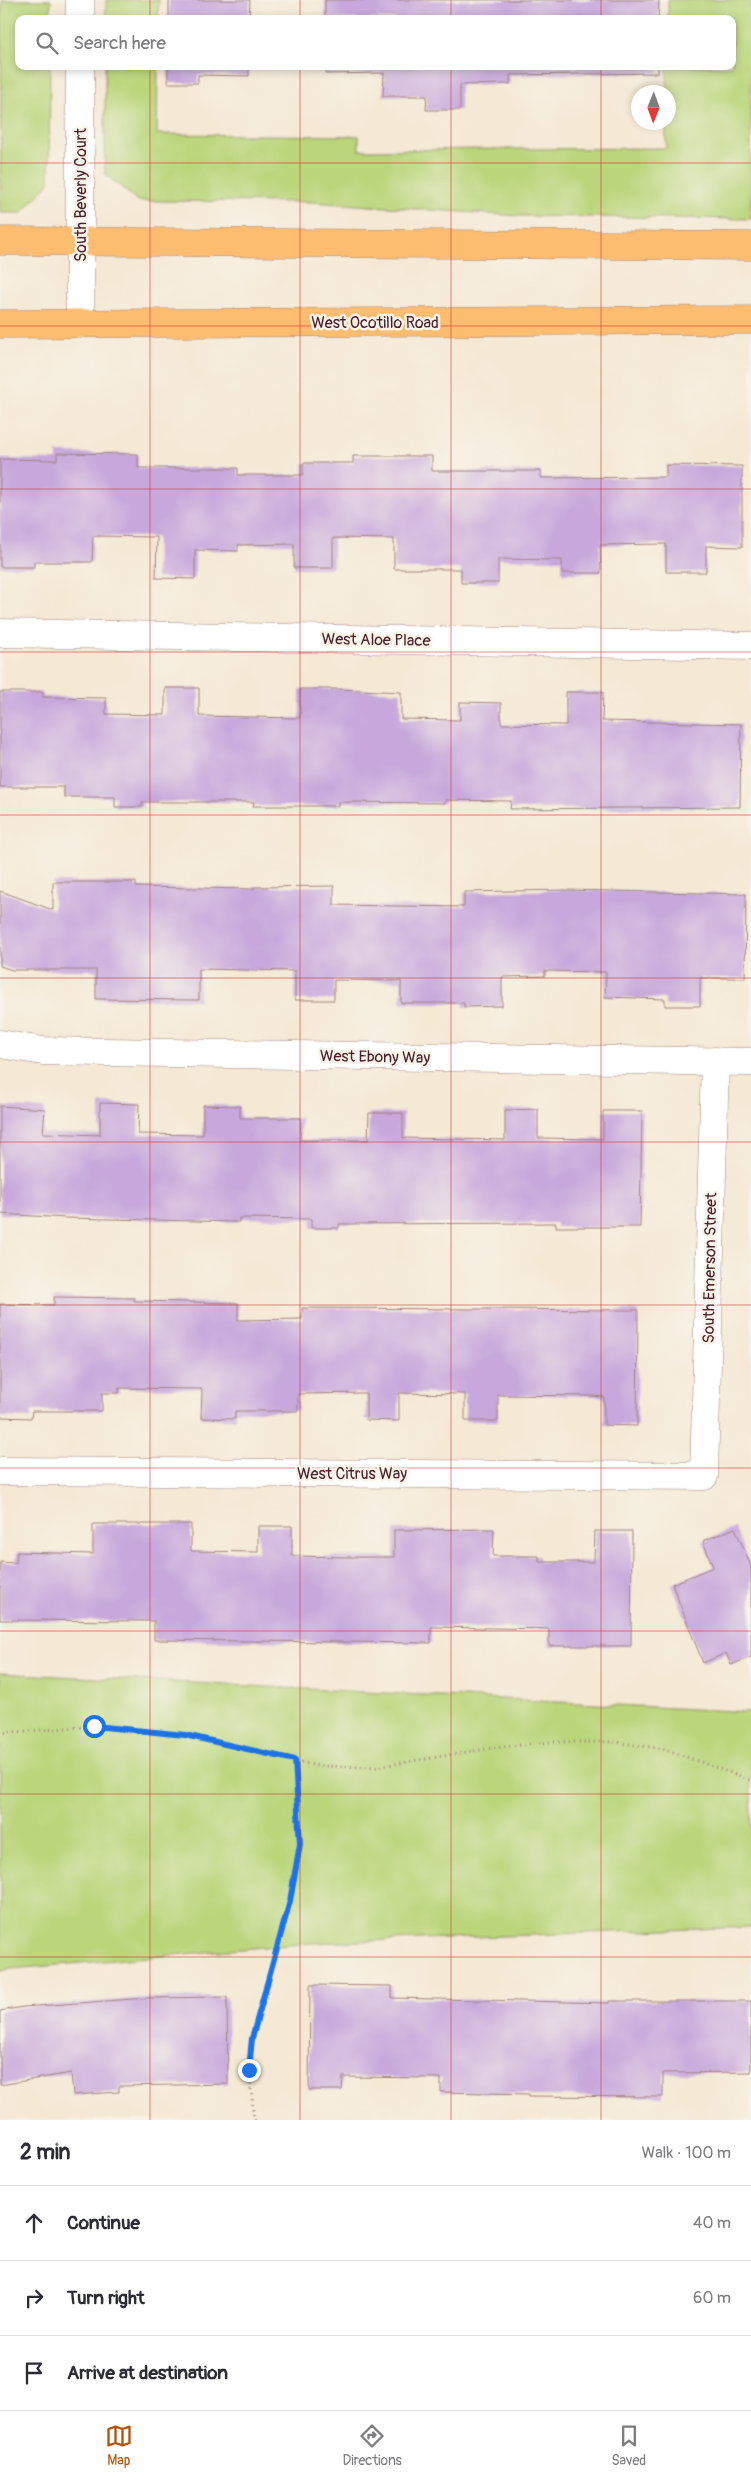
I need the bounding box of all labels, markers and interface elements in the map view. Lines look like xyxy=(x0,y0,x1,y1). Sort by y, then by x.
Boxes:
search box xyxy=(15,15,736,70)
icon: search xyxy=(33,29,61,57)
text: Search here xyxy=(73,31,166,55)
north arrow xyxy=(631,85,676,130)
street label: South Beverly Court xyxy=(71,127,91,262)
street label: West Ocotillo Road xyxy=(311,313,439,333)
street label: West Aloe Place xyxy=(321,629,431,651)
street label: West Ebony Way xyxy=(320,1046,430,1068)
street label: South Emerson Street xyxy=(699,1192,721,1344)
street label: West Citrus Way xyxy=(297,1464,407,1484)
route start xyxy=(83,1715,106,1738)
route end xyxy=(238,2059,261,2082)
text: 2 min xyxy=(20,2139,70,2166)
text: Walk · 100 m xyxy=(642,2143,731,2163)
icon: ahead xyxy=(20,2209,48,2237)
text: Continue xyxy=(67,2211,140,2235)
text: 40 m xyxy=(693,2213,731,2233)
icon: right xyxy=(20,2284,48,2312)
text: Turn right xyxy=(67,2286,145,2310)
text: 60 m xyxy=(693,2288,731,2308)
icon: arrive xyxy=(20,2359,48,2387)
text: Arrive at destination xyxy=(67,2361,228,2385)
tab: Map xyxy=(105,2422,133,2469)
tab: Directions xyxy=(342,2422,402,2469)
tab: Saved xyxy=(611,2422,646,2469)

